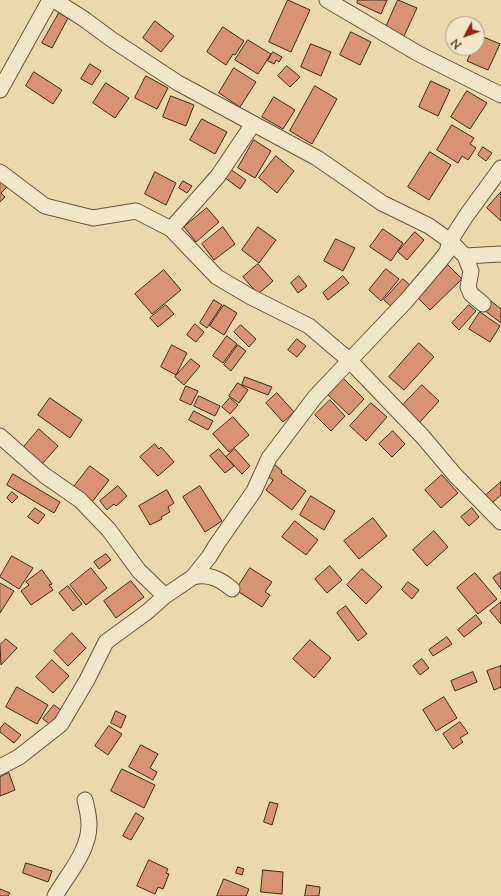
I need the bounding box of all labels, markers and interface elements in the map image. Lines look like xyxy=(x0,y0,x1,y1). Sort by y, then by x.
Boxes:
north arrow xyxy=(445,16,485,56)
text: N xyxy=(448,35,466,52)

